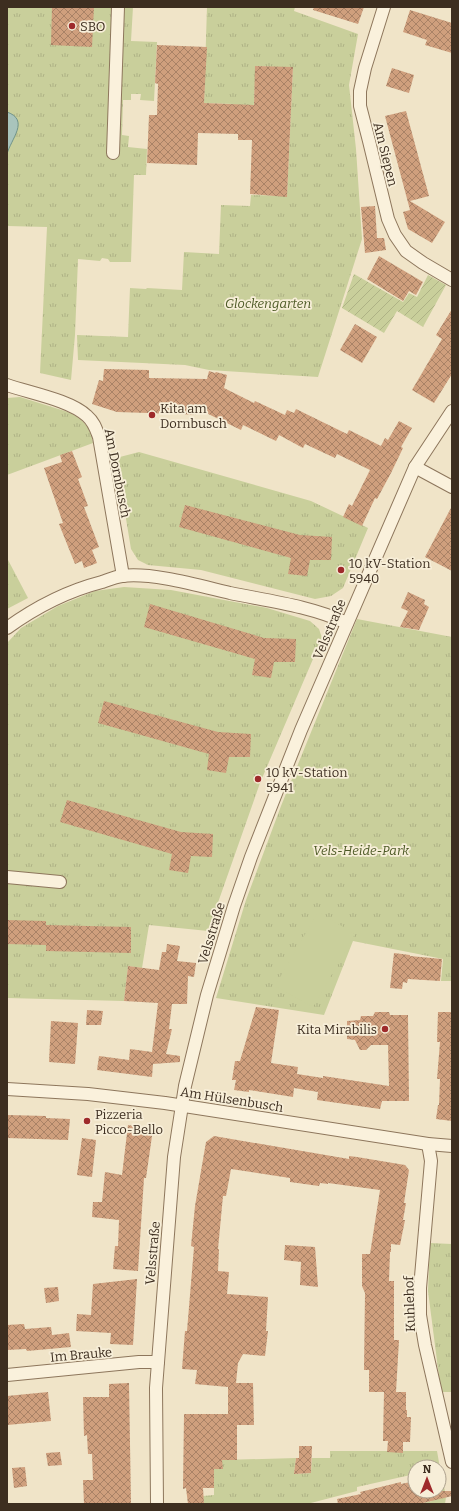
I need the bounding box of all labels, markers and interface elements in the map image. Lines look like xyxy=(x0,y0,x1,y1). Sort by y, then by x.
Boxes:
place label: SBO xyxy=(80,19,105,34)
marker: SBO xyxy=(67,21,77,31)
street label: Am Siepen xyxy=(370,121,401,188)
park label: Glockengarten xyxy=(225,296,311,311)
place label: Kita am Dornbusch xyxy=(160,401,227,431)
marker: Kita am Dornbusch xyxy=(147,410,157,420)
street label: Am Dornbusch xyxy=(101,427,134,519)
place label: 10 kV-Station 5940 xyxy=(349,556,431,586)
marker: 10 kV-Station 5940 xyxy=(336,565,346,575)
street label: Velsstraße xyxy=(310,597,349,662)
place label: 10 kV-Station 5941 xyxy=(266,765,348,795)
marker: 10 kV-Station 5941 xyxy=(253,774,263,784)
park label: Vels-Heide-Park xyxy=(313,843,410,858)
street label: Velsstraße xyxy=(195,900,228,966)
place label: Kita Mirabilis xyxy=(297,1022,377,1037)
marker: Kita Mirabilis xyxy=(380,1024,390,1034)
street label: Am Hülsenbusch xyxy=(179,1084,284,1115)
place label: Pizzeria Picco-Bello xyxy=(95,1107,163,1137)
marker: Pizzeria Picco-Bello xyxy=(82,1116,92,1126)
street label: Velsstraße xyxy=(142,1221,163,1286)
street label: Kuhlehof xyxy=(401,1274,418,1332)
street label: Im Brauke xyxy=(49,1344,113,1365)
north arrow xyxy=(407,1459,447,1499)
text: N xyxy=(423,1463,432,1476)

